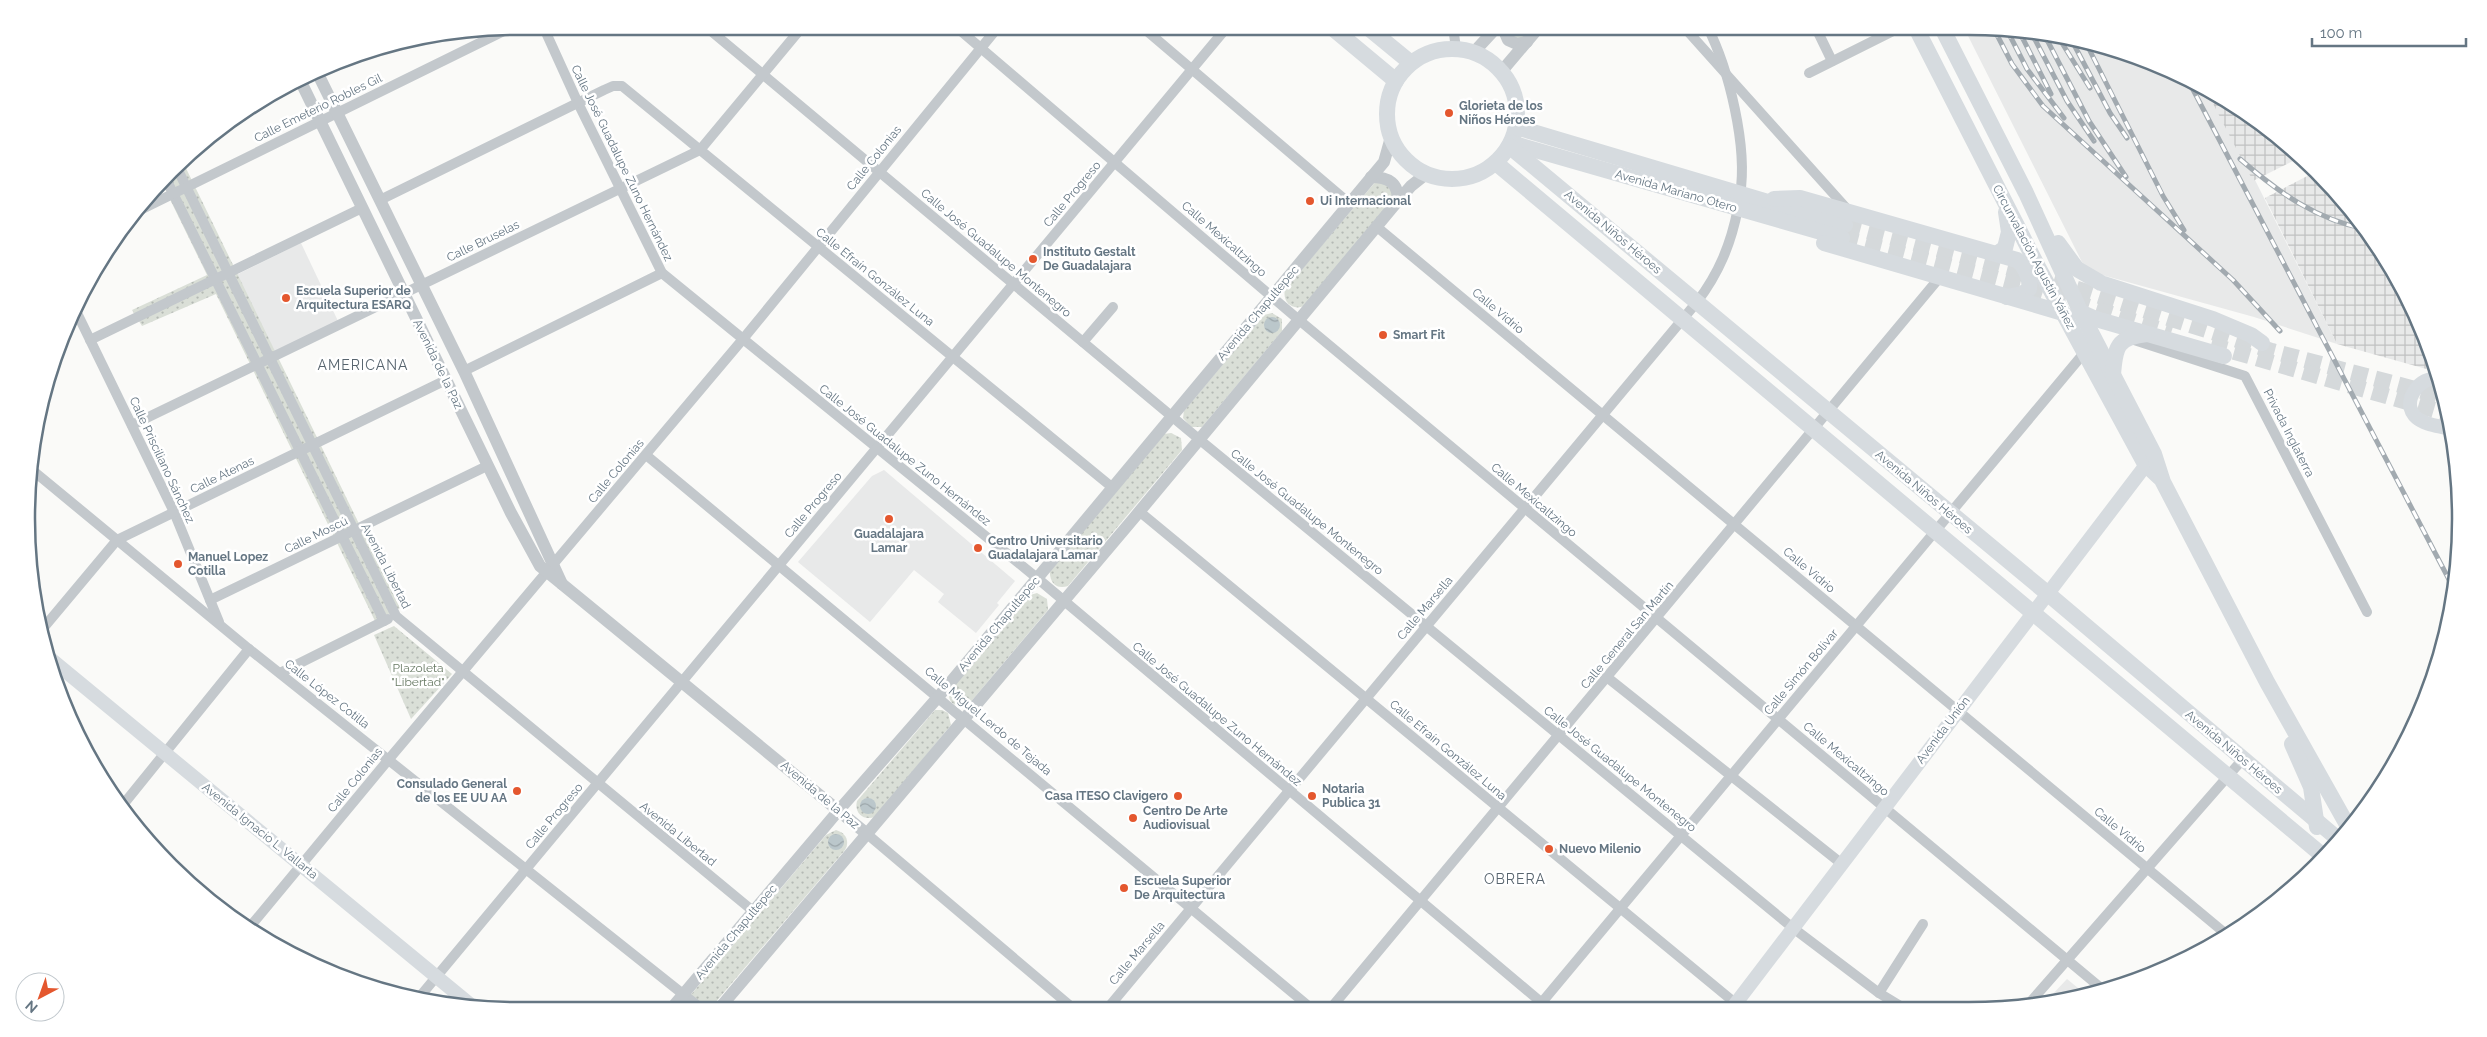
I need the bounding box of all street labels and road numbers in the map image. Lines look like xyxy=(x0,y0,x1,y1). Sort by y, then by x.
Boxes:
street label: Calle José Guadalupe Zuno Hernández xyxy=(568,63,676,263)
street label: Calle Emeterio Robles Gil xyxy=(252,71,385,145)
street label: Calle Colonias xyxy=(844,123,904,193)
street label: Calle Progreso xyxy=(1040,158,1104,230)
street label: Avenida Mariano Otero xyxy=(1613,167,1739,215)
street label: Circunvalación Agustín Yáñez xyxy=(1990,182,2078,332)
street label: Calle José Guadalupe Montenegro xyxy=(918,186,1074,320)
street label: Avenida Niños Héroes xyxy=(1562,187,1664,277)
street label: Calle Mexicaltzingo xyxy=(1179,198,1269,280)
street label: Calle Bruselas xyxy=(444,217,522,265)
street label: Calle Efraín González Luna xyxy=(813,225,937,329)
street label: Avenida Chapultepec xyxy=(1214,263,1302,363)
street label: Calle Vidrio xyxy=(1469,285,1527,337)
street label: Avenida de la Paz xyxy=(410,317,466,411)
street label: Calle José Guadalupe Zuno Hernández xyxy=(816,381,994,529)
street label: Privada Inglaterra xyxy=(2261,387,2317,479)
street label: Calle Prisciliano Sánchez xyxy=(127,395,197,525)
street label: Calle Colonias xyxy=(585,436,647,506)
street label: Calle José Guadalupe Montenegro xyxy=(1228,446,1386,578)
street label: Avenida Niños Héroes xyxy=(1873,447,1975,537)
street label: Calle Atenas xyxy=(188,453,256,496)
street label: Calle Mexicaltzingo xyxy=(1488,460,1580,540)
street label: Calle Progreso xyxy=(781,469,845,541)
street label: Calle Moscú xyxy=(282,514,350,556)
street label: Avenida Libertad xyxy=(358,521,414,611)
street label: Calle Vidrio xyxy=(1780,544,1838,596)
street label: Calle Marsella xyxy=(1394,573,1456,643)
street label: Avenida Chapultepec xyxy=(955,574,1043,674)
street label: Calle General San Martín xyxy=(1578,578,1676,692)
street label: Calle Simón Bolívar xyxy=(1761,626,1841,718)
street label: Calle José Guadalupe Zuno Hernández xyxy=(1130,639,1305,789)
street label: Calle López Cotilla xyxy=(282,657,372,731)
street label: Calle Miguel Lerdo de Tejada xyxy=(922,664,1054,778)
street label: Avenida Unión xyxy=(1913,694,1973,766)
street label: Calle Efraín González Luna xyxy=(1387,697,1509,803)
street label: Calle José Guadalupe Montenegro xyxy=(1541,703,1699,835)
street label: Avenida Niños Héroes xyxy=(2183,707,2285,797)
street label: Calle Mexicaltzingo xyxy=(1800,719,1892,799)
street label: Calle Colonias xyxy=(325,745,385,815)
street label: Avenida de la Paz xyxy=(778,758,862,832)
street label: Avenida Ignacio L. Vallarta xyxy=(199,780,321,882)
street label: Calle Progreso xyxy=(522,780,586,852)
street label: Avenida Libertad xyxy=(637,799,719,869)
street label: Calle Vidrio xyxy=(2091,804,2149,856)
street label: Avenida Chapultepec xyxy=(692,882,780,982)
street label: Calle Marsella xyxy=(1106,918,1168,988)

